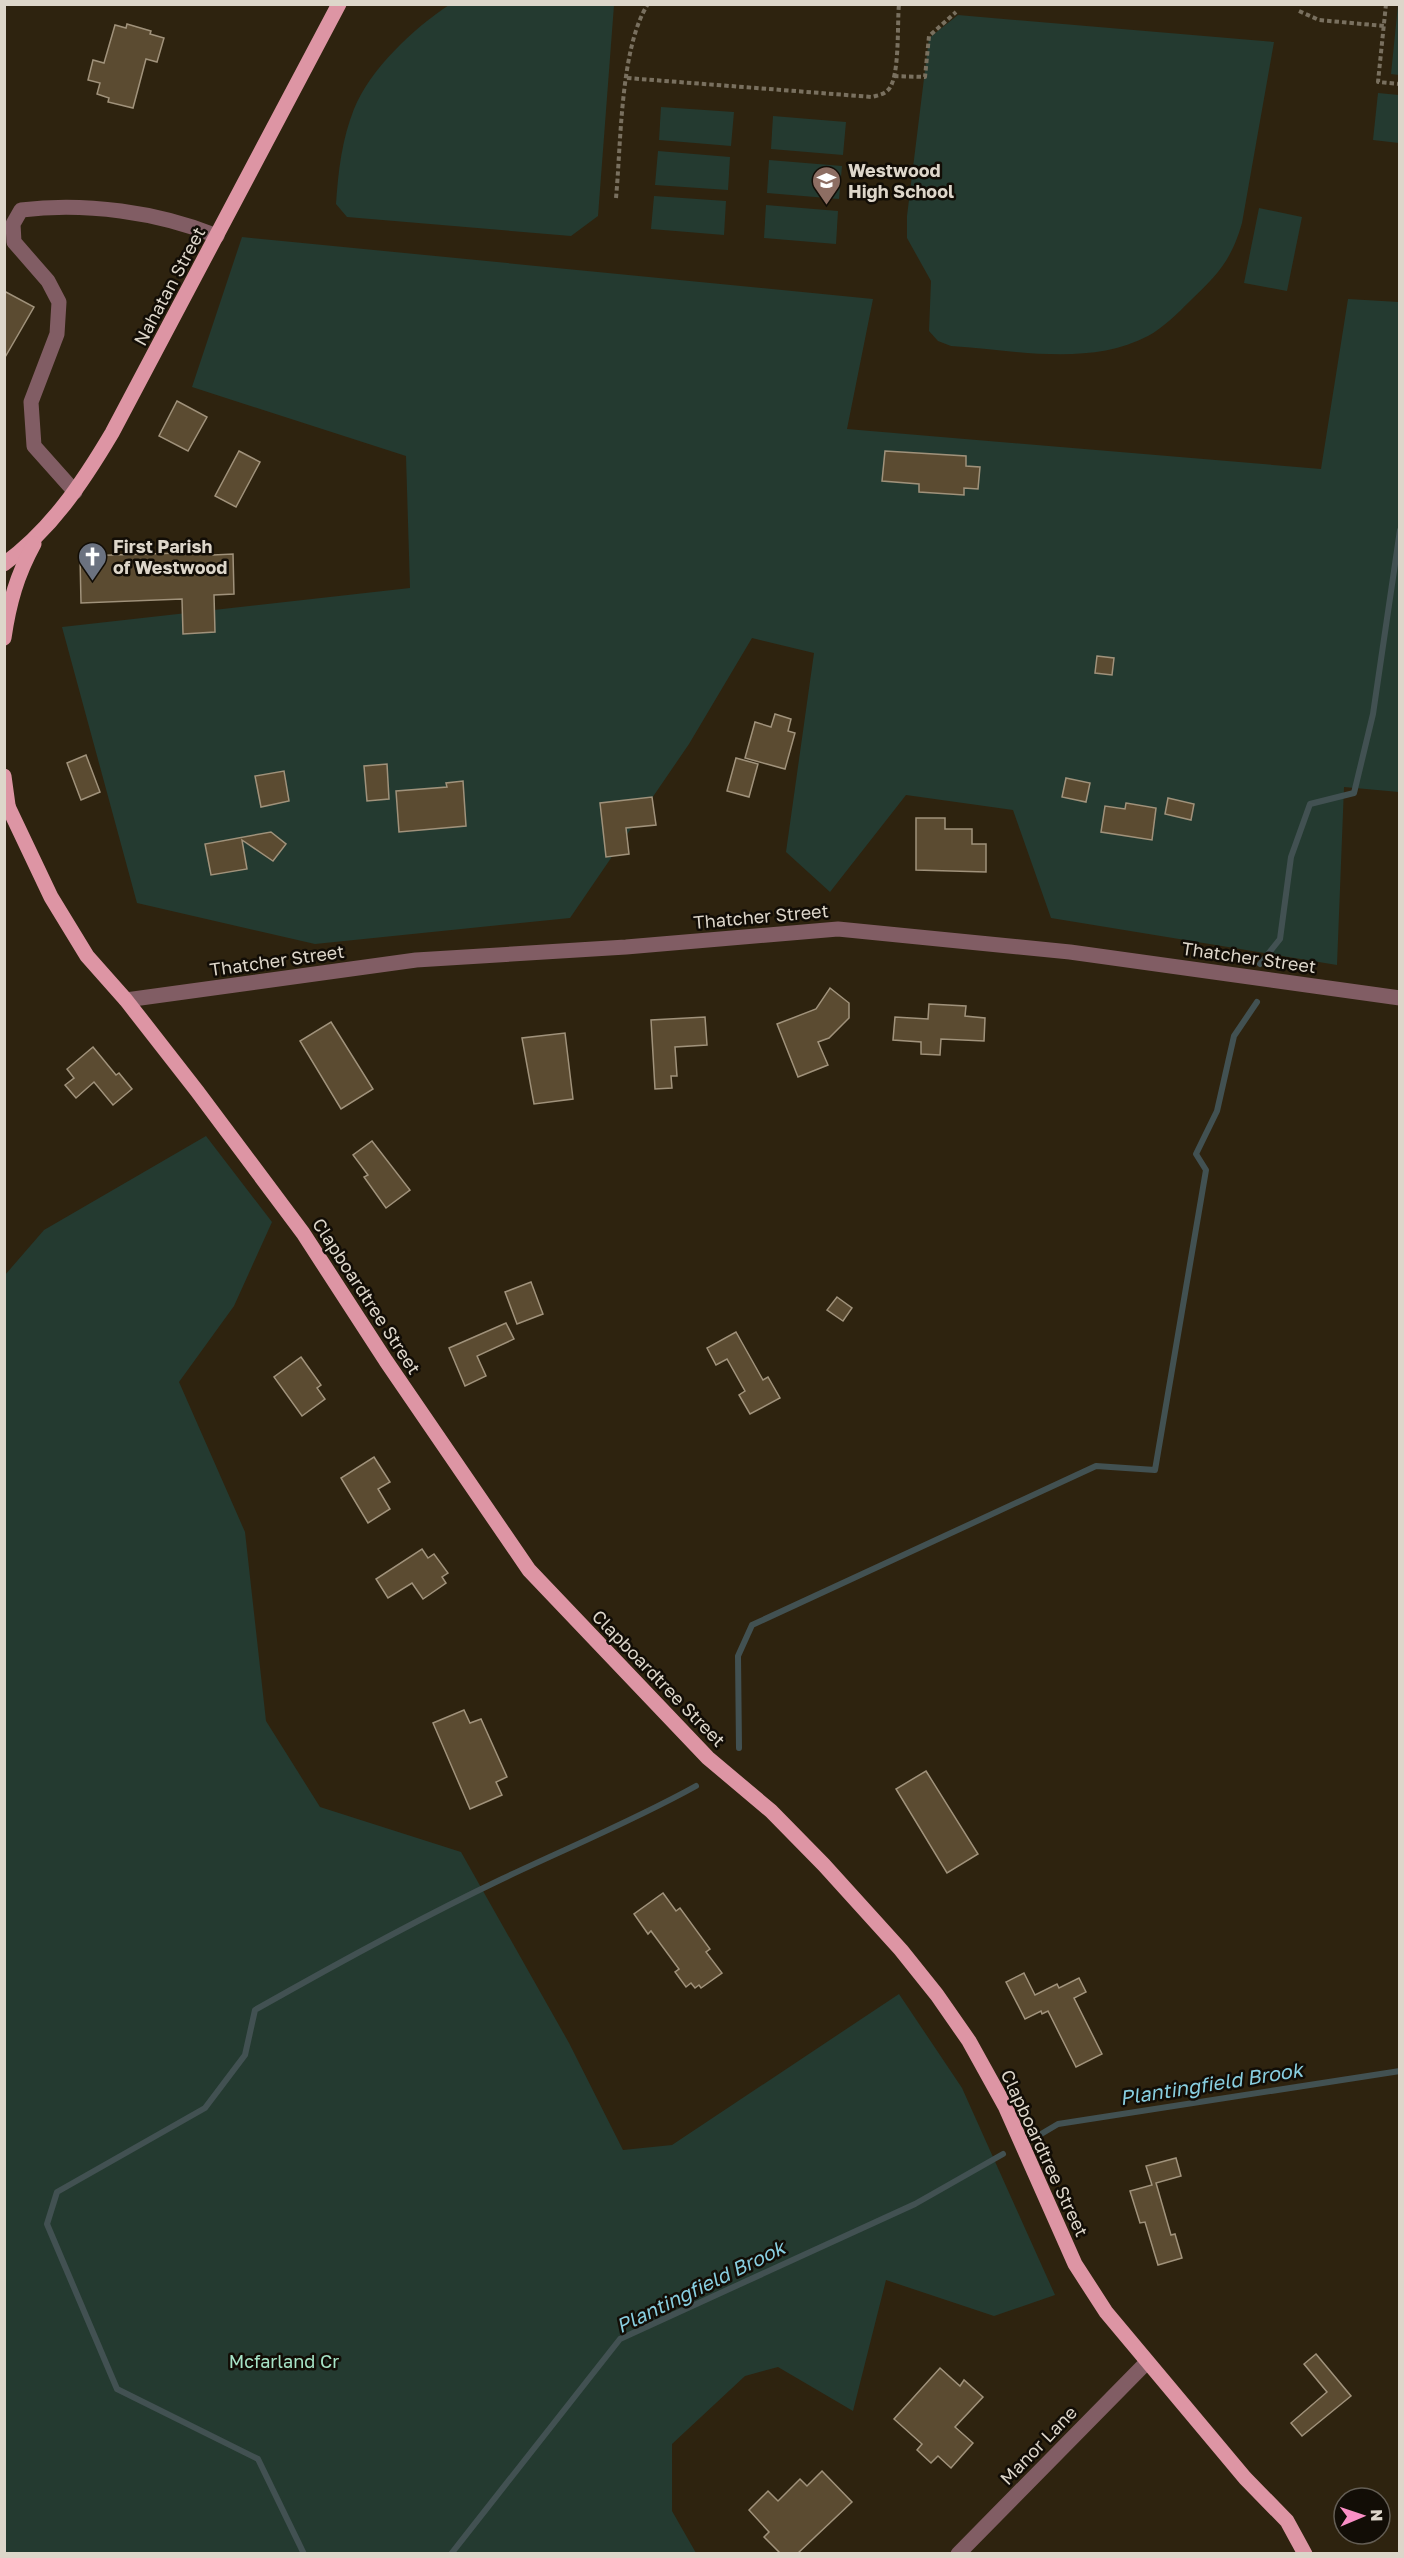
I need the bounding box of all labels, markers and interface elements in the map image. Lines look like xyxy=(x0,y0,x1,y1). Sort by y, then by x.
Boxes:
place label: Westwood High School xyxy=(848,159,954,202)
school or university icon: Westwood High School xyxy=(811,164,843,206)
street label: Nahatan Street xyxy=(129,223,209,349)
place label: First Parish of Westwood xyxy=(113,535,227,578)
church icon: First Parish of Westwood xyxy=(76,540,108,582)
street label: Thatcher Street xyxy=(693,899,829,933)
street label: Thatcher Street xyxy=(1180,937,1318,977)
street label: Thatcher Street xyxy=(208,940,346,980)
street label: Clapboardtree Street xyxy=(308,1214,426,1378)
street label: Clapboardtree Street xyxy=(588,1605,730,1751)
water label: Plantingfield Brook xyxy=(1118,2056,1307,2110)
street label: Clapboardtree Street xyxy=(997,2066,1093,2240)
water label: Plantingfield Brook xyxy=(612,2233,791,2338)
park label: Mcfarland Cr xyxy=(229,2350,339,2372)
street label: Manor Lane xyxy=(995,2401,1081,2489)
north arrow xyxy=(1332,2486,1392,2546)
text: N xyxy=(1367,2509,1387,2522)

